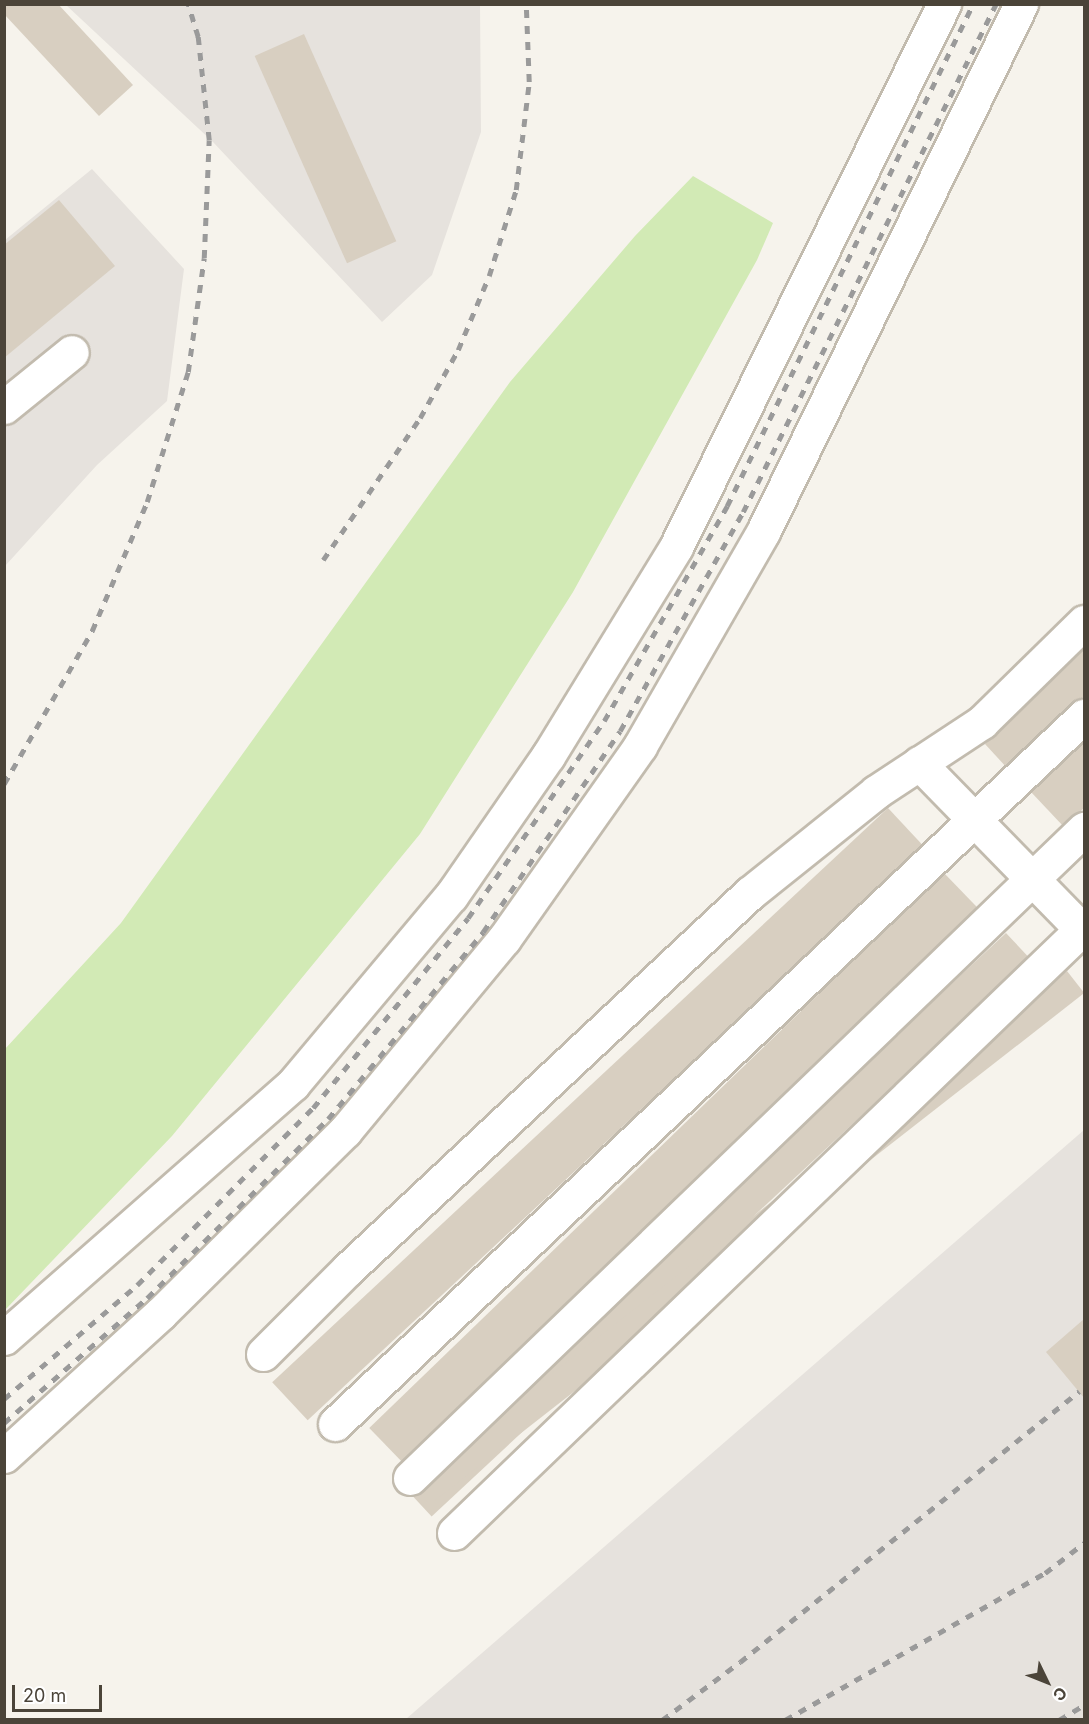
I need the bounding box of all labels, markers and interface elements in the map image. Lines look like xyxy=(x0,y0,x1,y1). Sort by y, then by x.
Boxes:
north arrow xyxy=(1017,1652,1077,1712)
scale bar xyxy=(15,1673,105,1711)
text: С xyxy=(1049,1683,1072,1705)
text: 20 m xyxy=(23,1685,66,1706)

